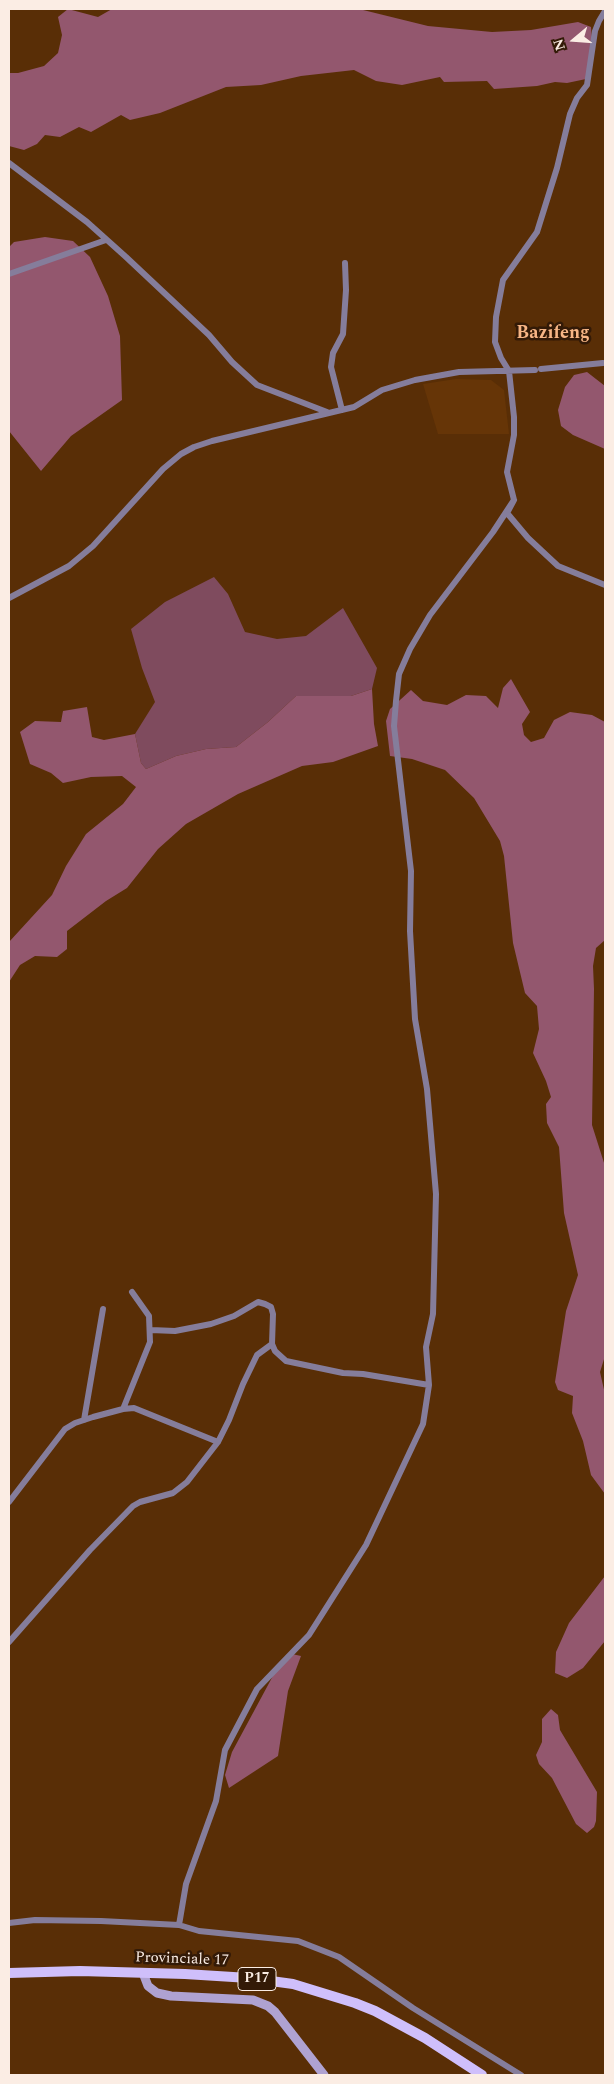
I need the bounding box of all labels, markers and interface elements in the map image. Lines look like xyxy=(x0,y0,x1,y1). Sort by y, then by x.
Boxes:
north arrow xyxy=(549,15,599,65)
text: N xyxy=(548,36,571,53)
district label: Bazifeng xyxy=(516,323,590,345)
street label: Provinciale 17 xyxy=(135,1949,229,1971)
road number: P17 xyxy=(238,1968,276,1990)

